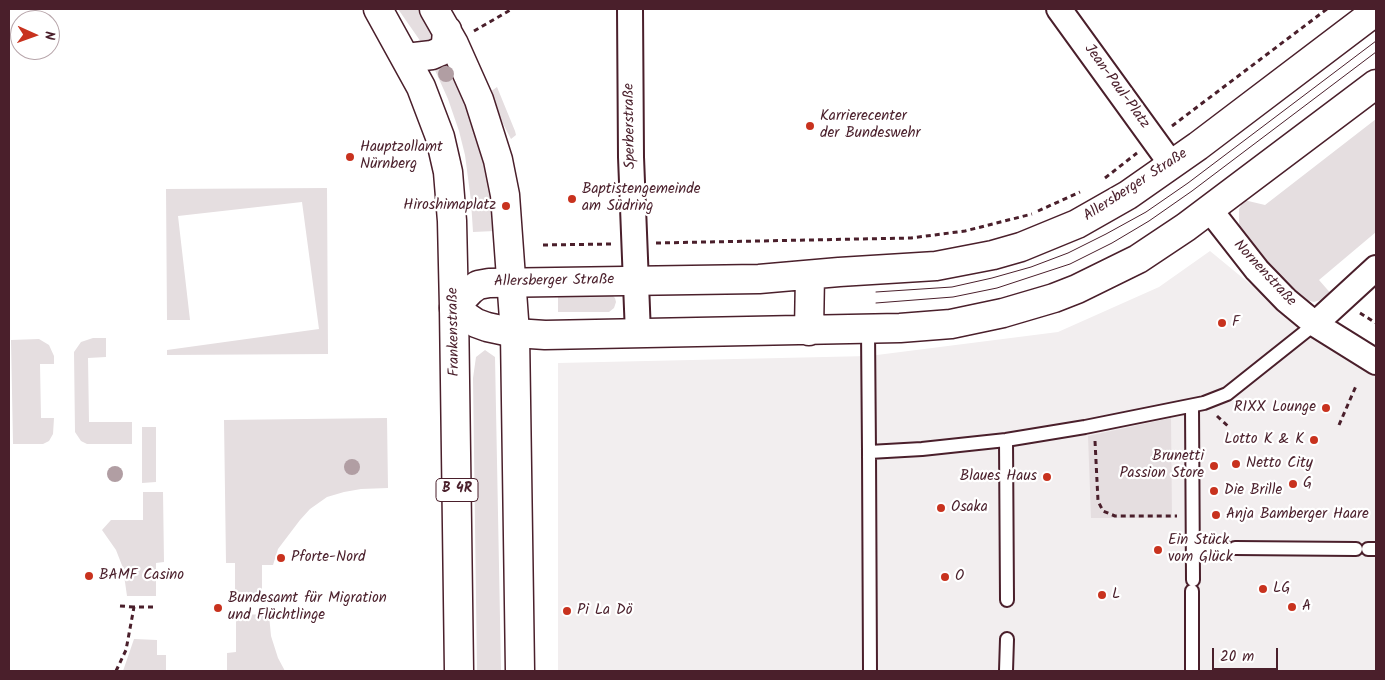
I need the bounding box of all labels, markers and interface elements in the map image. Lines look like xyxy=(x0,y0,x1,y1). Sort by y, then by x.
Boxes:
north arrow xyxy=(10,10,60,60)
text: N xyxy=(38,31,60,40)
street label: Jean-Paul-Platz xyxy=(1079,41,1153,133)
street label: Sperberstraße xyxy=(621,83,641,169)
place label: Karrierecenter der Bundeswehr xyxy=(820,108,920,143)
marker: Karrierecenter der Bundeswehr xyxy=(804,120,816,132)
place label: Hauptzollamt Nürnberg xyxy=(360,139,443,174)
street label: Allersberger Straße xyxy=(1081,146,1191,226)
marker: Hauptzollamt Nürnberg xyxy=(344,151,356,163)
place label: Baptistengemeinde am Südring xyxy=(582,181,700,216)
marker: Baptistengemeinde am Südring xyxy=(566,193,578,205)
place label: Hiroshimaplatz xyxy=(403,197,496,215)
marker: Hiroshimaplatz xyxy=(500,200,512,212)
street label: Nornenstraße xyxy=(1229,237,1299,311)
street label: Allersberger Straße xyxy=(494,272,614,292)
street label: Frankenstraße xyxy=(445,287,465,377)
place label: F xyxy=(1232,314,1240,332)
marker: F xyxy=(1216,317,1228,329)
place label: RIXX Lounge xyxy=(1234,399,1316,417)
marker: RIXX Lounge xyxy=(1320,402,1332,414)
place label: Lotto K & K xyxy=(1224,431,1304,449)
marker: Lotto K & K xyxy=(1308,434,1320,446)
place label: Brunetti Passion Store xyxy=(1119,448,1204,483)
place label: Netto City xyxy=(1246,455,1313,473)
marker: Netto City xyxy=(1230,458,1242,470)
marker: Brunetti Passion Store xyxy=(1208,460,1220,472)
place label: Blaues Haus xyxy=(960,468,1037,486)
marker: Blaues Haus xyxy=(1041,471,1053,483)
place label: G xyxy=(1303,475,1312,493)
road number: B 4R xyxy=(436,478,478,502)
marker: G xyxy=(1287,478,1299,490)
place label: Die Brille xyxy=(1224,482,1282,500)
marker: Die Brille xyxy=(1208,485,1220,497)
place label: Osaka xyxy=(951,499,988,517)
marker: Osaka xyxy=(935,502,947,514)
place label: Anja Bamberger Haare xyxy=(1226,506,1369,524)
marker: Anja Bamberger Haare xyxy=(1210,509,1222,521)
place label: Ein Stück vom Glück xyxy=(1168,532,1233,567)
marker: Ein Stück vom Glück xyxy=(1152,544,1164,556)
place label: Pforte-Nord xyxy=(291,549,365,567)
marker: Pforte-Nord xyxy=(275,552,287,564)
place label: BAMF Casino xyxy=(99,567,184,585)
place label: O xyxy=(955,568,964,586)
marker: BAMF Casino xyxy=(83,570,95,582)
marker: O xyxy=(939,571,951,583)
place label: LG xyxy=(1273,580,1290,598)
marker: LG xyxy=(1257,583,1269,595)
place label: L xyxy=(1112,586,1120,604)
marker: L xyxy=(1096,589,1108,601)
place label: Bundesamt für Migration und Flüchtlinge xyxy=(228,590,387,625)
place label: A xyxy=(1302,598,1311,616)
marker: A xyxy=(1286,601,1298,613)
marker: Bundesamt für Migration und Flüchtlinge xyxy=(212,602,224,614)
place label: Pi La Dö xyxy=(577,602,632,620)
marker: Pi La Dö xyxy=(561,605,573,617)
scale bar xyxy=(1215,638,1281,670)
text: 20 m xyxy=(1220,645,1254,669)

